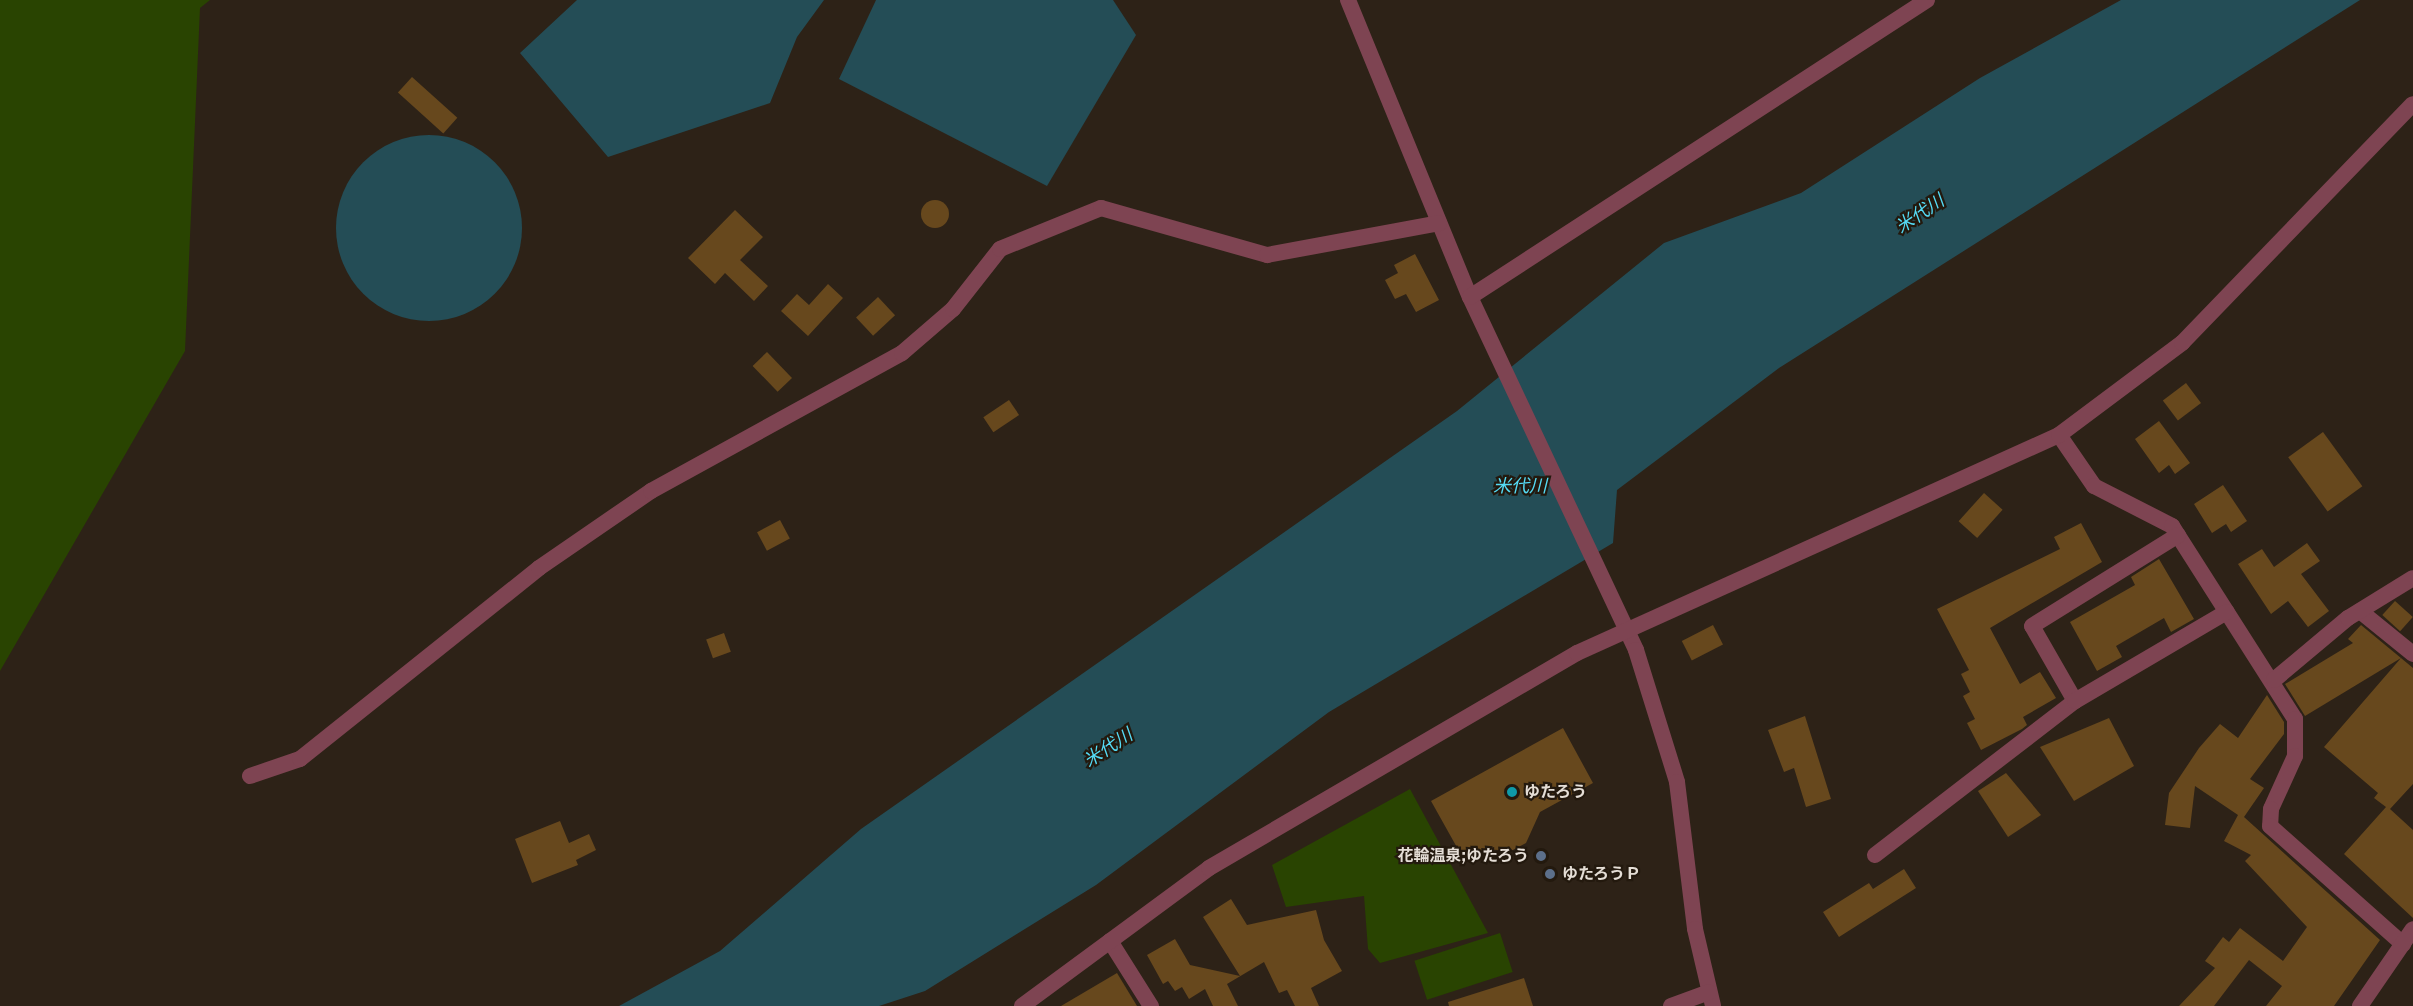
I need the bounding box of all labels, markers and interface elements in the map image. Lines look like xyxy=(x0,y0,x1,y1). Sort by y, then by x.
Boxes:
water label: 米代川 xyxy=(1892,190,1948,238)
water label: 米代川 xyxy=(1493,475,1547,497)
water label: 米代川 xyxy=(1079,724,1137,772)
place label: ゆたろう xyxy=(1524,782,1588,802)
marker: ゆたろう xyxy=(1505,785,1519,799)
place label: 花輪温泉;ゆたろう xyxy=(1397,846,1529,866)
marker: 花輪温泉;ゆたろう xyxy=(1534,849,1548,863)
place label: ゆたろうＰ xyxy=(1562,864,1642,884)
marker: ゆたろうＰ xyxy=(1543,867,1557,881)

